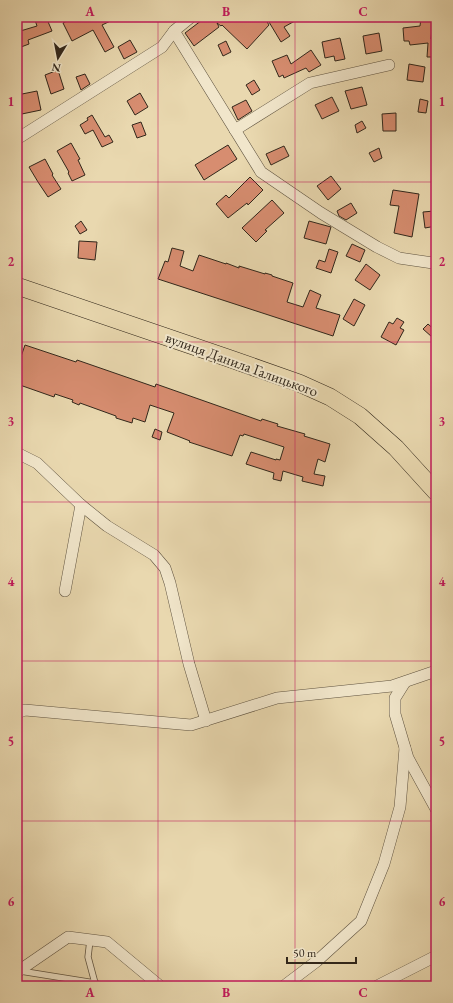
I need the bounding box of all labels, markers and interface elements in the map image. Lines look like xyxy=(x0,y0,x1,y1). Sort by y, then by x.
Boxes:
text: A xyxy=(84,3,95,20)
text: B xyxy=(222,3,230,20)
text: C xyxy=(358,3,368,20)
north arrow xyxy=(38,38,78,78)
text: N xyxy=(51,60,62,76)
text: 1 xyxy=(8,93,15,110)
text: 1 xyxy=(439,93,446,110)
text: 2 xyxy=(8,253,15,270)
text: 2 xyxy=(439,253,446,270)
street label: вулиця Данила Галицького xyxy=(163,328,321,400)
text: 3 xyxy=(8,413,15,430)
text: 3 xyxy=(439,413,446,430)
text: 4 xyxy=(8,573,15,590)
text: 4 xyxy=(439,573,446,590)
text: 5 xyxy=(8,733,14,750)
text: 5 xyxy=(439,733,445,750)
text: 6 xyxy=(8,893,15,910)
text: 6 xyxy=(439,893,446,910)
scale bar xyxy=(287,939,356,965)
text: 50 m xyxy=(293,945,317,961)
text: A xyxy=(84,984,95,1001)
text: B xyxy=(222,984,230,1001)
text: C xyxy=(358,984,368,1001)

